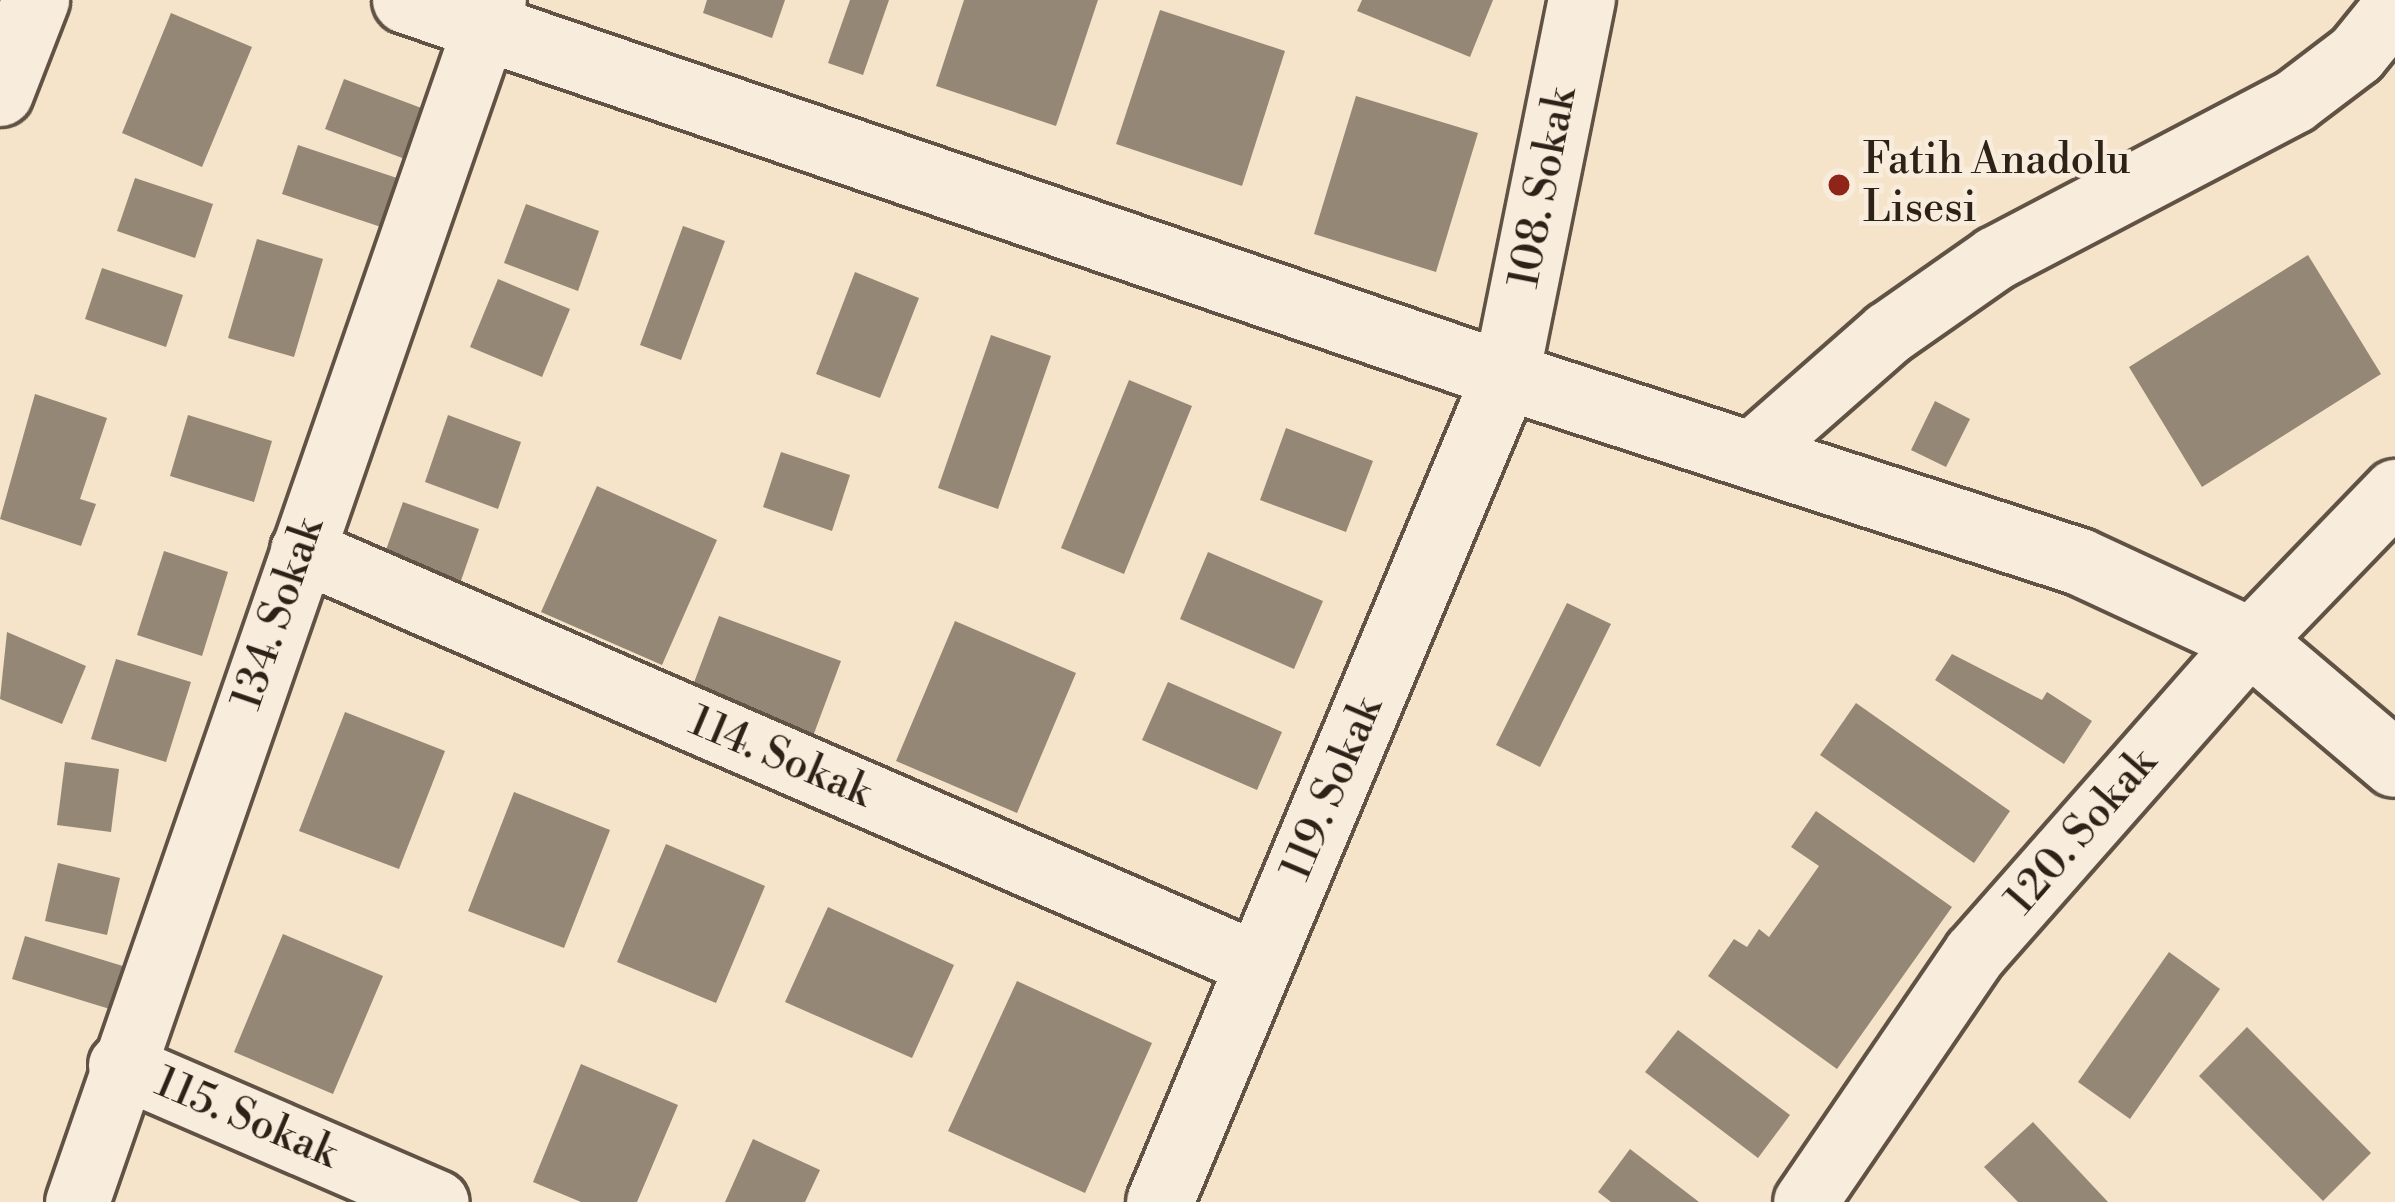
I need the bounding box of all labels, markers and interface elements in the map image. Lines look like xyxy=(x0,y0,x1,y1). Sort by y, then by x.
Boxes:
street label: 108. Sokak xyxy=(1500,84,1588,292)
place label: Fatih Anadolu Lisesi xyxy=(1863,136,2131,234)
marker: Fatih Anadolu Lisesi xyxy=(1826,172,1852,198)
street label: 134. Sokak xyxy=(223,512,335,716)
street label: 119. Sokak xyxy=(1272,690,1394,888)
street label: 114. Sokak xyxy=(681,697,879,819)
street label: 120. Sokak xyxy=(1996,739,2168,925)
street label: 115. Sokak xyxy=(147,1058,345,1180)

